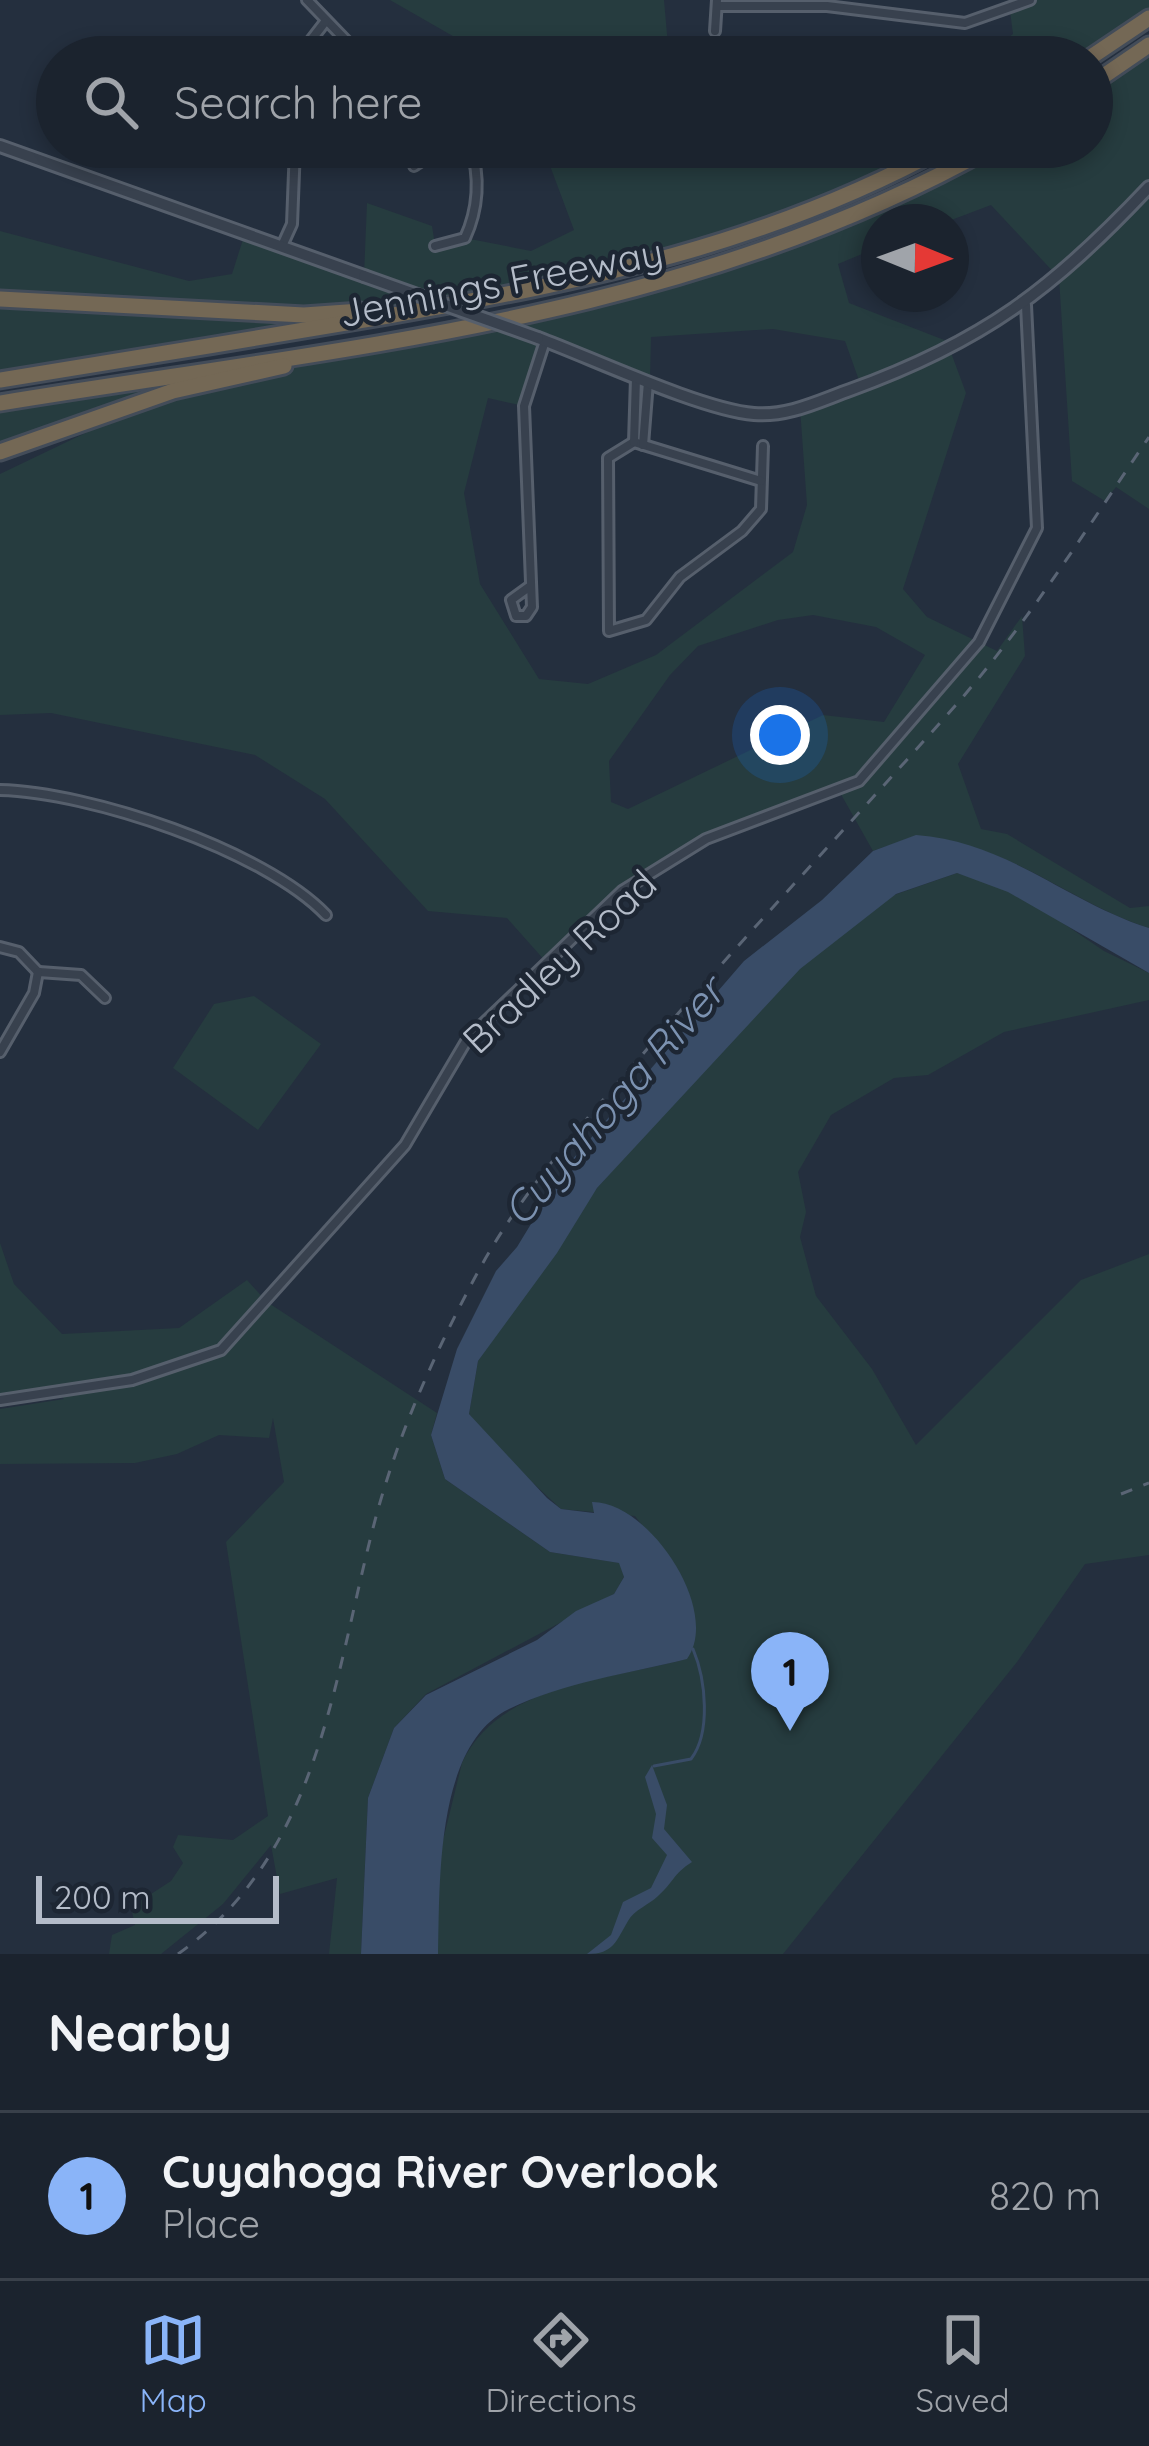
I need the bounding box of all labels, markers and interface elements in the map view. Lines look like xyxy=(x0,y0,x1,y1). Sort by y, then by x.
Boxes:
search box xyxy=(36,36,1113,168)
icon: search xyxy=(78,69,144,135)
text: Search here xyxy=(174,74,422,130)
north arrow xyxy=(861,204,969,312)
street label: Jennings Freeway xyxy=(335,227,667,337)
your location xyxy=(750,705,810,765)
street label: Bradley Road xyxy=(452,859,666,1063)
water label: Cuyahoga River xyxy=(491,962,738,1236)
pin: 1 xyxy=(751,1632,829,1731)
scale bar xyxy=(36,1870,279,1923)
text: 200 m xyxy=(54,1876,151,1917)
text: Nearby xyxy=(48,2000,232,2064)
text: Cuyahoga River Overlook xyxy=(162,2143,719,2199)
text: 1 xyxy=(79,2171,95,2220)
text: 820 m xyxy=(989,2171,1101,2220)
text: Place xyxy=(162,2199,260,2248)
tab: Map xyxy=(139,2307,207,2420)
tab: Directions xyxy=(485,2307,637,2420)
tab: Saved xyxy=(916,2307,1010,2420)

